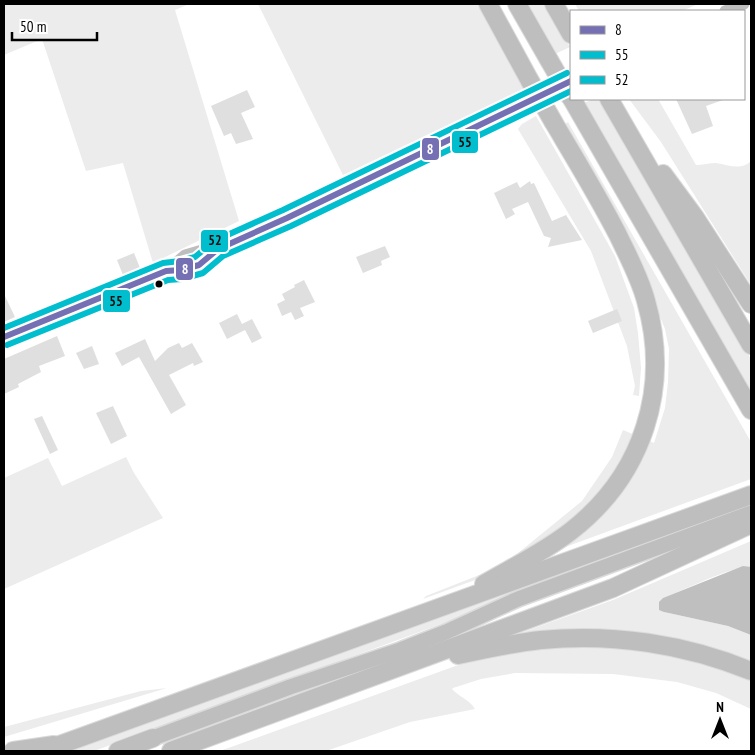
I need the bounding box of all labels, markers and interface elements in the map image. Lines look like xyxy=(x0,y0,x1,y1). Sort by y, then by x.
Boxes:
scale bar xyxy=(12,10,98,42)
legend xyxy=(570,10,745,100)
text: 50 m xyxy=(20,17,46,36)
text: 8 xyxy=(615,20,622,39)
text: 55 xyxy=(615,45,629,64)
text: 52 xyxy=(615,70,629,89)
line badge: 55 xyxy=(451,130,479,154)
text: 55 xyxy=(458,133,472,151)
line badge: 8 xyxy=(421,137,440,161)
text: 8 xyxy=(427,140,433,158)
line badge: 52 xyxy=(200,229,229,253)
text: 52 xyxy=(208,231,222,249)
line badge: 8 xyxy=(175,257,194,281)
text: 8 xyxy=(182,260,188,278)
unlabelled marker xyxy=(154,279,164,289)
line badge: 55 xyxy=(102,289,131,313)
text: 55 xyxy=(109,292,123,310)
north arrow xyxy=(695,695,745,745)
text: N xyxy=(716,698,724,716)

